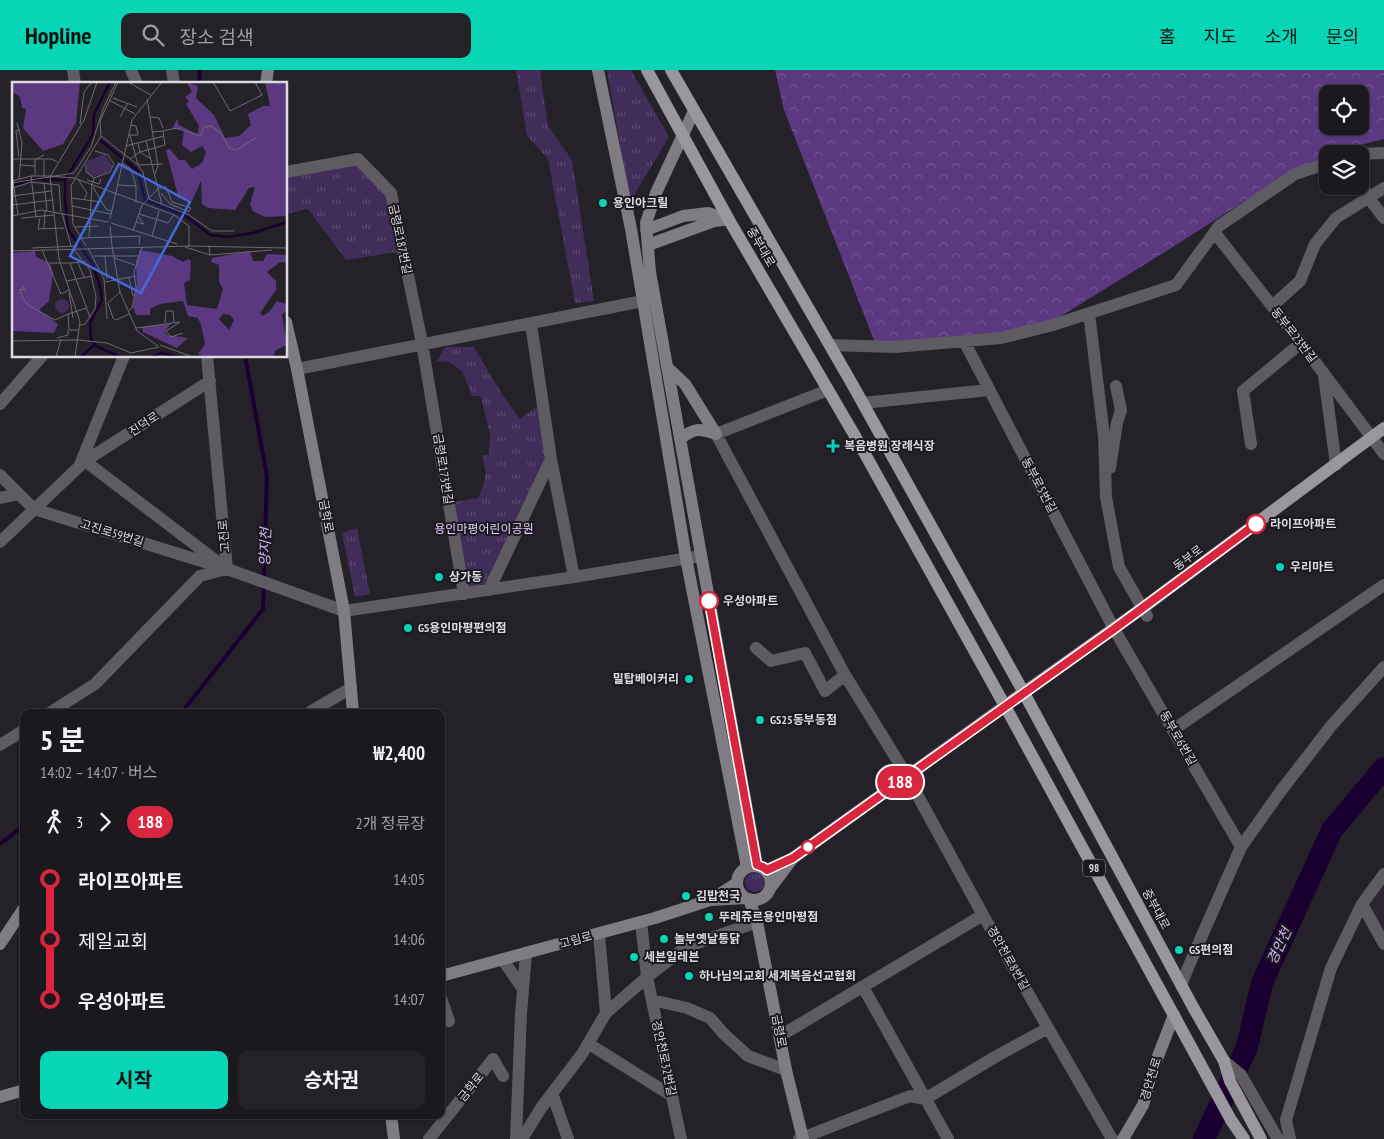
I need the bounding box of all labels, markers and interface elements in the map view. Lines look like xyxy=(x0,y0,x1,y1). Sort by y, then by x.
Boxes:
search box xyxy=(121,13,471,58)
text: Hopline xyxy=(25,20,91,51)
icon: search xyxy=(139,21,167,49)
text: 장소 검색 xyxy=(179,25,253,49)
text: 홈 xyxy=(1159,25,1176,48)
text: 지도 xyxy=(1204,25,1237,48)
text: 소개 xyxy=(1265,25,1298,48)
text: 문의 xyxy=(1326,25,1359,48)
inset map xyxy=(12,82,288,358)
map controls xyxy=(1319,85,1369,195)
button: locate xyxy=(1319,85,1369,135)
button: layers xyxy=(1319,145,1369,195)
place label: 용인아크릴 xyxy=(613,195,668,210)
marker: 용인아크릴 xyxy=(597,197,609,209)
street label: 금령로187번길 xyxy=(386,202,415,275)
street label: 중부대로 xyxy=(744,224,779,270)
street label: 동부로23번길 xyxy=(1268,304,1321,365)
street label: 진덕로 xyxy=(126,408,162,439)
street label: 금령로173번길 xyxy=(431,432,456,505)
place label: 복음병원 장례식장 xyxy=(844,438,935,453)
marker: 복음병원 장례식장 xyxy=(826,439,840,453)
street label: 동부로5번길 xyxy=(1019,454,1060,515)
street label: 금학로 xyxy=(316,498,337,534)
marker: 라이프아파트 xyxy=(1246,514,1266,534)
street label: 고진로59번길 xyxy=(78,516,146,549)
place label: 라이프아파트 xyxy=(1270,516,1336,531)
street label: 고진로 xyxy=(215,519,232,553)
park label: 용인마평어린이공원 xyxy=(434,521,534,536)
water label: 양지천 xyxy=(255,526,275,567)
street label: 동부로 xyxy=(1170,542,1205,574)
place label: 우리마트 xyxy=(1290,559,1334,574)
marker: 우리마트 xyxy=(1274,561,1286,573)
place label: 상가동 xyxy=(449,569,482,584)
marker: 상가동 xyxy=(433,571,445,583)
marker: 우성아파트 xyxy=(699,591,719,611)
place label: 우성아파트 xyxy=(723,593,778,608)
place label: GS용인마평편의점 xyxy=(418,620,507,635)
marker: GS용인마평편의점 xyxy=(402,622,414,634)
place label: 밀탑베이커리 xyxy=(613,671,679,686)
marker: 밀탑베이커리 xyxy=(683,673,695,685)
street label: 동부로6번길 xyxy=(1157,708,1200,768)
place label: GS25동부동점 xyxy=(770,712,837,727)
marker: GS25동부동점 xyxy=(754,714,766,726)
text: 5 분 xyxy=(40,721,85,758)
text: ₩2,400 xyxy=(373,741,425,765)
text: 14:02 – 14:07 · 버스 xyxy=(40,762,157,782)
line badge: 188 xyxy=(871,766,929,798)
text: 188 xyxy=(887,770,913,793)
icon: walk xyxy=(40,808,68,836)
icon: forward xyxy=(91,808,119,836)
text: 188 xyxy=(137,810,163,833)
text: 3 xyxy=(76,812,83,832)
text: 2개 정류장 xyxy=(356,813,425,833)
unlabelled marker xyxy=(801,840,815,854)
road number: 98 xyxy=(1083,860,1105,876)
text: 라이프아파트 xyxy=(78,869,183,893)
text: 14:05 xyxy=(393,869,425,889)
street label: 중부대로 xyxy=(1139,886,1173,932)
place label: 김밥천국 xyxy=(696,888,740,903)
marker: 김밥천국 xyxy=(680,890,692,902)
place label: 뚜레쥬르용인마평점 xyxy=(719,909,818,924)
marker: 뚜레쥬르용인마평점 xyxy=(703,911,715,923)
street label: 경안천로8번길 xyxy=(984,923,1033,993)
water label: 경안천 xyxy=(1263,924,1296,967)
street label: 고림로 xyxy=(558,928,594,951)
text: 제일교회 xyxy=(78,929,148,953)
text: 14:06 xyxy=(393,929,425,949)
place label: 놀부옛날통닭 xyxy=(674,931,740,946)
marker: 놀부옛날통닭 xyxy=(658,933,670,945)
place label: GS편의점 xyxy=(1189,942,1233,957)
marker: GS편의점 xyxy=(1173,944,1185,956)
place label: 세븐일레븐 xyxy=(644,949,699,964)
marker: 세븐일레븐 xyxy=(628,951,640,963)
place label: 하나님의교회 세계복음선교협회 xyxy=(699,968,856,983)
marker: 하나님의교회 세계복음선교협회 xyxy=(683,970,695,982)
text: 우성아파트 xyxy=(78,989,165,1013)
text: 14:07 xyxy=(393,989,425,1009)
street label: 금령로 xyxy=(769,1013,790,1049)
street label: 경안천로32번길 xyxy=(649,1019,680,1097)
button: 시작 xyxy=(40,1051,228,1109)
button: 승차권 xyxy=(238,1051,425,1109)
street label: 경안천로 xyxy=(1137,1056,1164,1102)
street label: 금학로 xyxy=(454,1069,487,1104)

